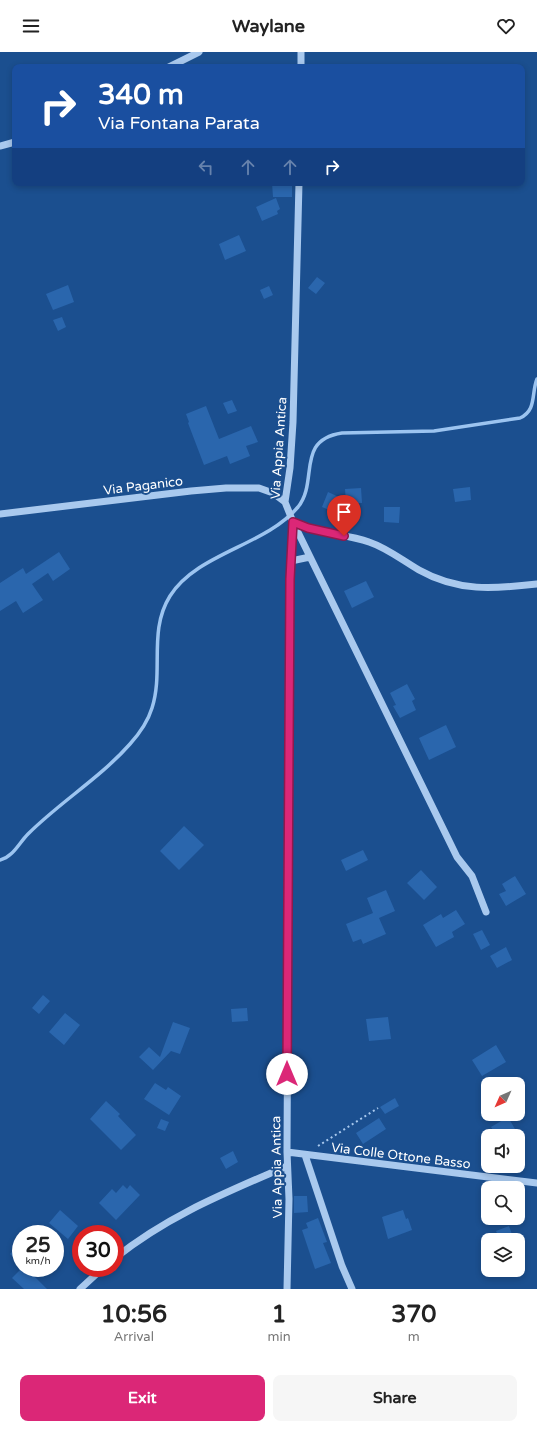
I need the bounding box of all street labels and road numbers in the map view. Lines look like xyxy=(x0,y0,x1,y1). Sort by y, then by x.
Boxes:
street label: Via Appia Antica xyxy=(267,396,291,500)
street label: Via Paganico xyxy=(102,473,184,499)
street label: Via Appia Antica xyxy=(268,1116,286,1218)
street label: Via Colle Ottone Basso xyxy=(330,1139,472,1173)

